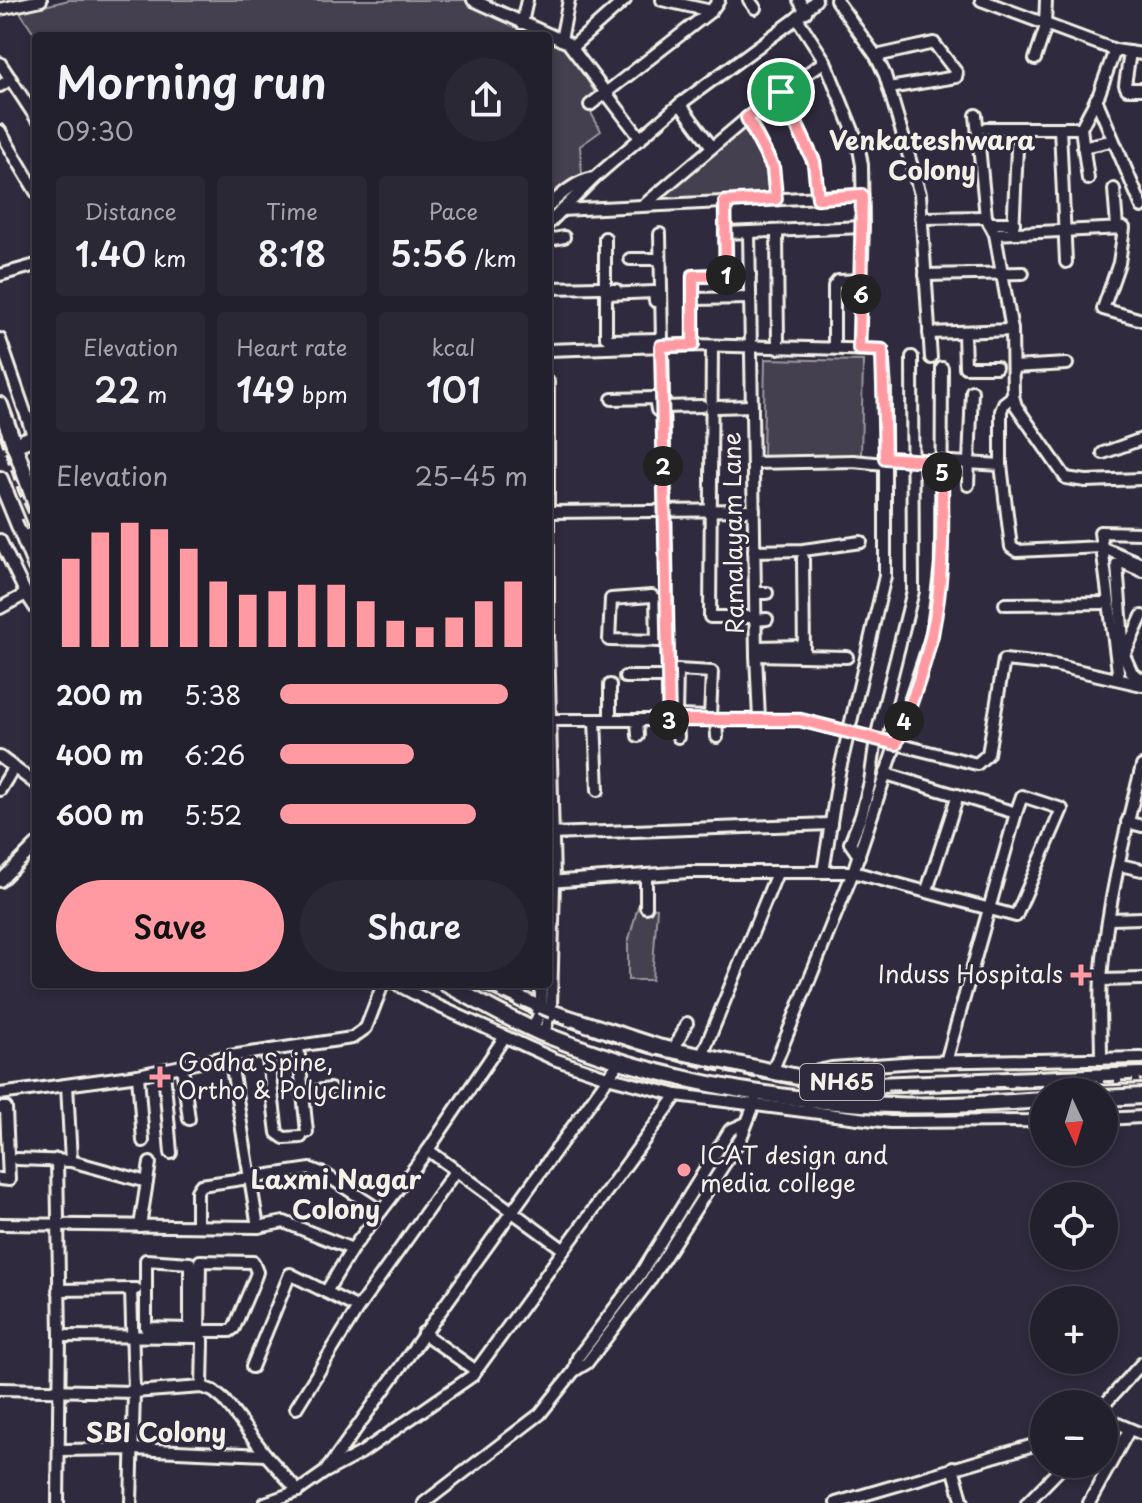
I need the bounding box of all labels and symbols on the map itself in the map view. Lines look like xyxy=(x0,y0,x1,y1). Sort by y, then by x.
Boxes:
pin xyxy=(747,58,815,126)
district label: Venkateshwara Colony xyxy=(829,120,1035,189)
pin: 1 xyxy=(706,255,746,295)
pin: 6 xyxy=(841,274,881,314)
street label: Ramalayam Lane xyxy=(712,432,752,634)
pin: 2 xyxy=(643,446,683,486)
pin: 5 xyxy=(922,452,962,492)
pin: 3 xyxy=(649,700,689,740)
pin: 4 xyxy=(884,701,924,741)
place label: Induss Hospitals xyxy=(878,955,1063,991)
marker: Induss Hospitals xyxy=(1070,964,1092,986)
place label: Godha Spine, Ortho & Polyclinic xyxy=(178,1043,386,1107)
road number: NH65 xyxy=(800,1064,884,1100)
marker: Godha Spine, Ortho & Polyclinic xyxy=(149,1066,171,1088)
north arrow xyxy=(1030,1078,1118,1166)
place label: ICAT design and media college xyxy=(700,1136,888,1200)
district label: Laxmi Nagar Colony xyxy=(251,1159,422,1228)
marker: ICAT design and media college xyxy=(675,1161,693,1179)
district label: SBI Colony xyxy=(86,1412,226,1451)

